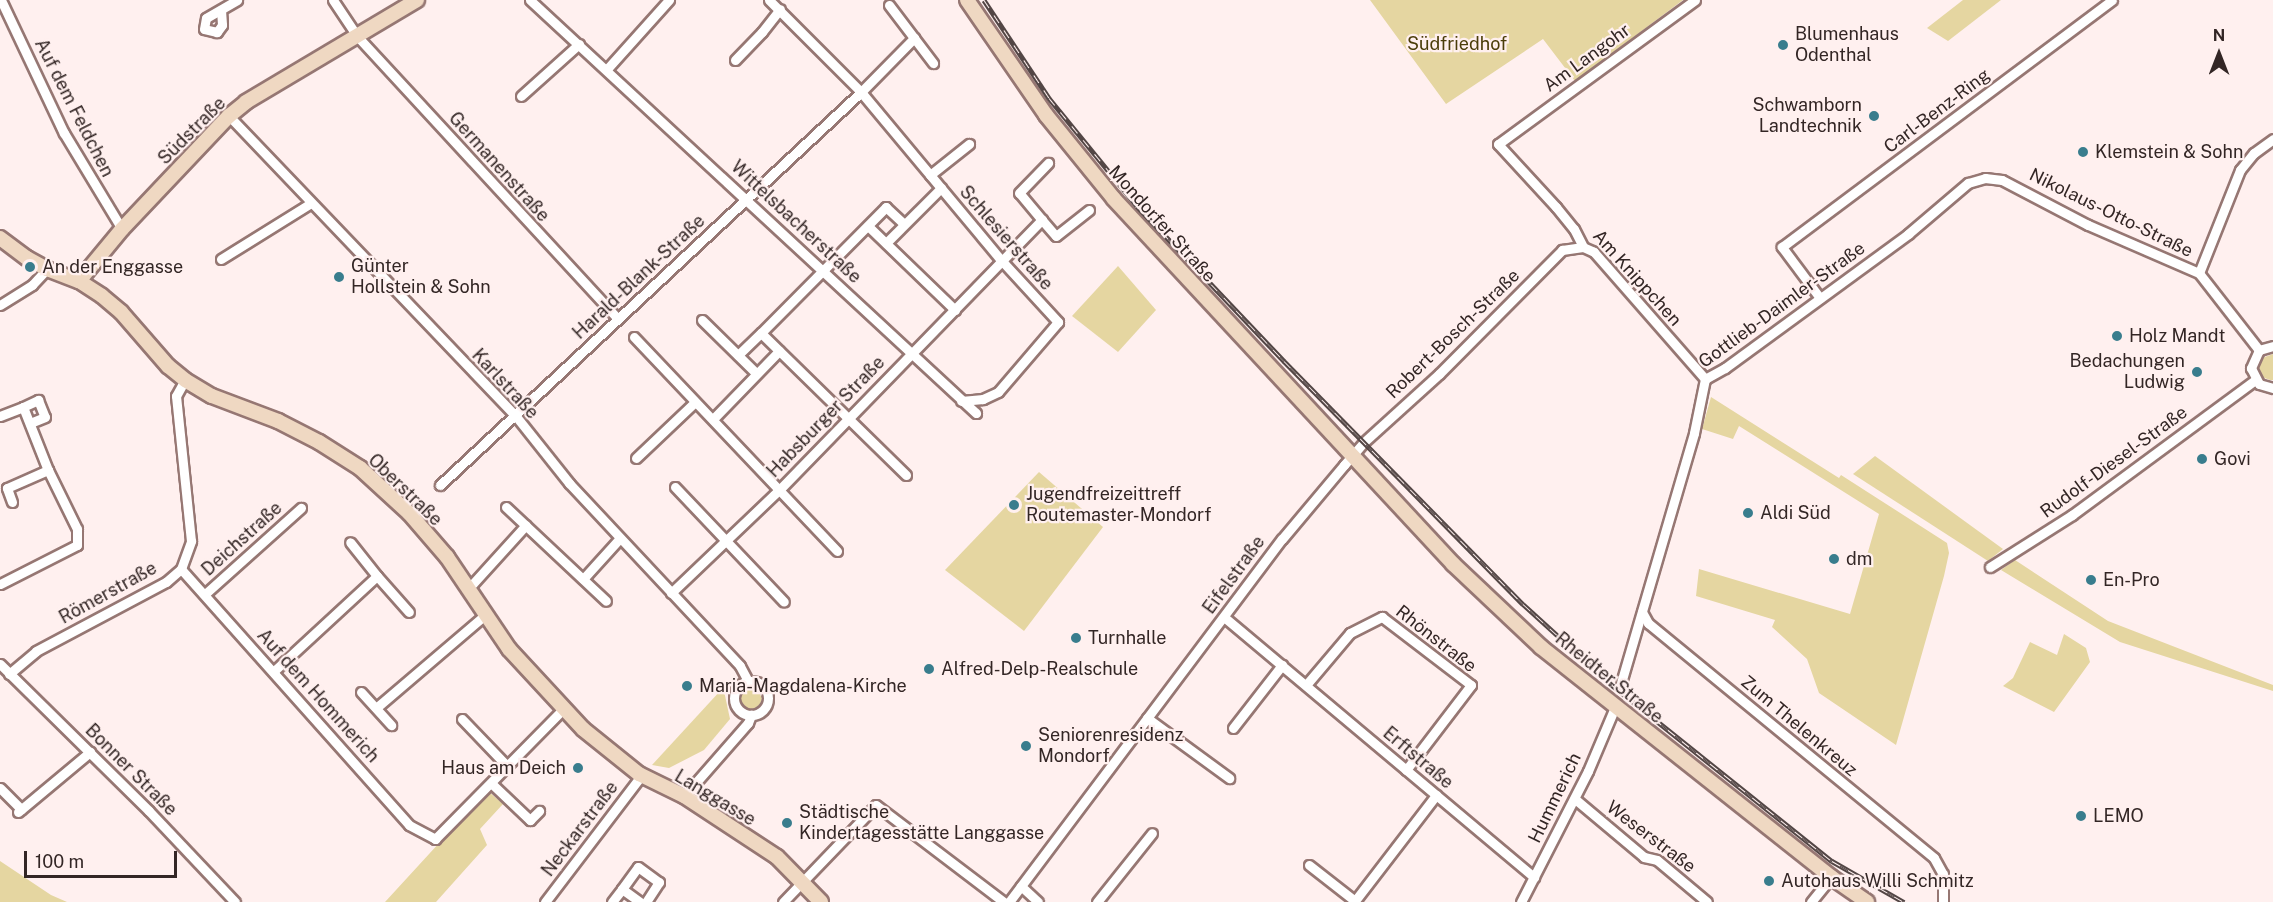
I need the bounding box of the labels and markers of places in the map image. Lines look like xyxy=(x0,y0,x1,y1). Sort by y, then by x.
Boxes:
place label: Blumenhaus Odenthal xyxy=(1795,24,1899,66)
marker: Blumenhaus Odenthal xyxy=(1776,38,1790,52)
place label: Schwamborn Landtechnik xyxy=(1753,95,1862,138)
marker: Schwamborn Landtechnik xyxy=(1867,109,1881,123)
place label: Klemstein & Sohn xyxy=(2095,141,2243,163)
marker: Klemstein & Sohn xyxy=(2076,145,2090,159)
place label: An der Enggasse xyxy=(42,256,183,278)
place label: Günter Hollstein & Sohn xyxy=(351,256,491,298)
marker: An der Enggasse xyxy=(23,260,37,274)
marker: Günter Hollstein & Sohn xyxy=(332,270,346,284)
place label: Holz Mandt xyxy=(2129,325,2225,347)
marker: Holz Mandt xyxy=(2110,329,2124,343)
place label: Bedachungen Ludwig xyxy=(2069,351,2185,394)
marker: Bedachungen Ludwig xyxy=(2190,365,2204,379)
place label: Govi xyxy=(2214,448,2251,470)
marker: Govi xyxy=(2195,452,2209,466)
place label: Jugendfreizeittreff Routemaster-Mondorf xyxy=(1026,484,1211,526)
marker: Jugendfreizeittreff Routemaster-Mondorf xyxy=(1007,498,1021,512)
place label: Aldi Süd xyxy=(1760,502,1831,524)
marker: Aldi Süd xyxy=(1741,506,1755,520)
place label: dm xyxy=(1846,548,1872,570)
marker: dm xyxy=(1827,552,1841,566)
place label: En-Pro xyxy=(2103,569,2160,591)
marker: En-Pro xyxy=(2084,573,2098,587)
place label: Turnhalle xyxy=(1088,627,1166,649)
marker: Turnhalle xyxy=(1069,631,1083,645)
place label: Alfred-Delp-Realschule xyxy=(941,658,1138,680)
marker: Alfred-Delp-Realschule xyxy=(922,662,936,676)
place label: Maria-Magdalena-Kirche xyxy=(699,675,907,697)
marker: Maria-Magdalena-Kirche xyxy=(680,679,694,693)
place label: Seniorenresidenz Mondorf xyxy=(1038,725,1183,768)
marker: Seniorenresidenz Mondorf xyxy=(1019,739,1033,753)
place label: Haus am Deich xyxy=(441,757,566,779)
marker: Haus am Deich xyxy=(571,761,585,775)
place label: Städtische Kindertagesstätte Langgasse xyxy=(799,802,1044,844)
place label: LEMO xyxy=(2093,805,2144,827)
marker: LEMO xyxy=(2074,809,2088,823)
marker: Städtische Kindertagesstätte Langgasse xyxy=(780,816,794,830)
place label: Autohaus Willi Schmitz xyxy=(1781,870,1974,892)
marker: Autohaus Willi Schmitz xyxy=(1762,874,1776,888)

